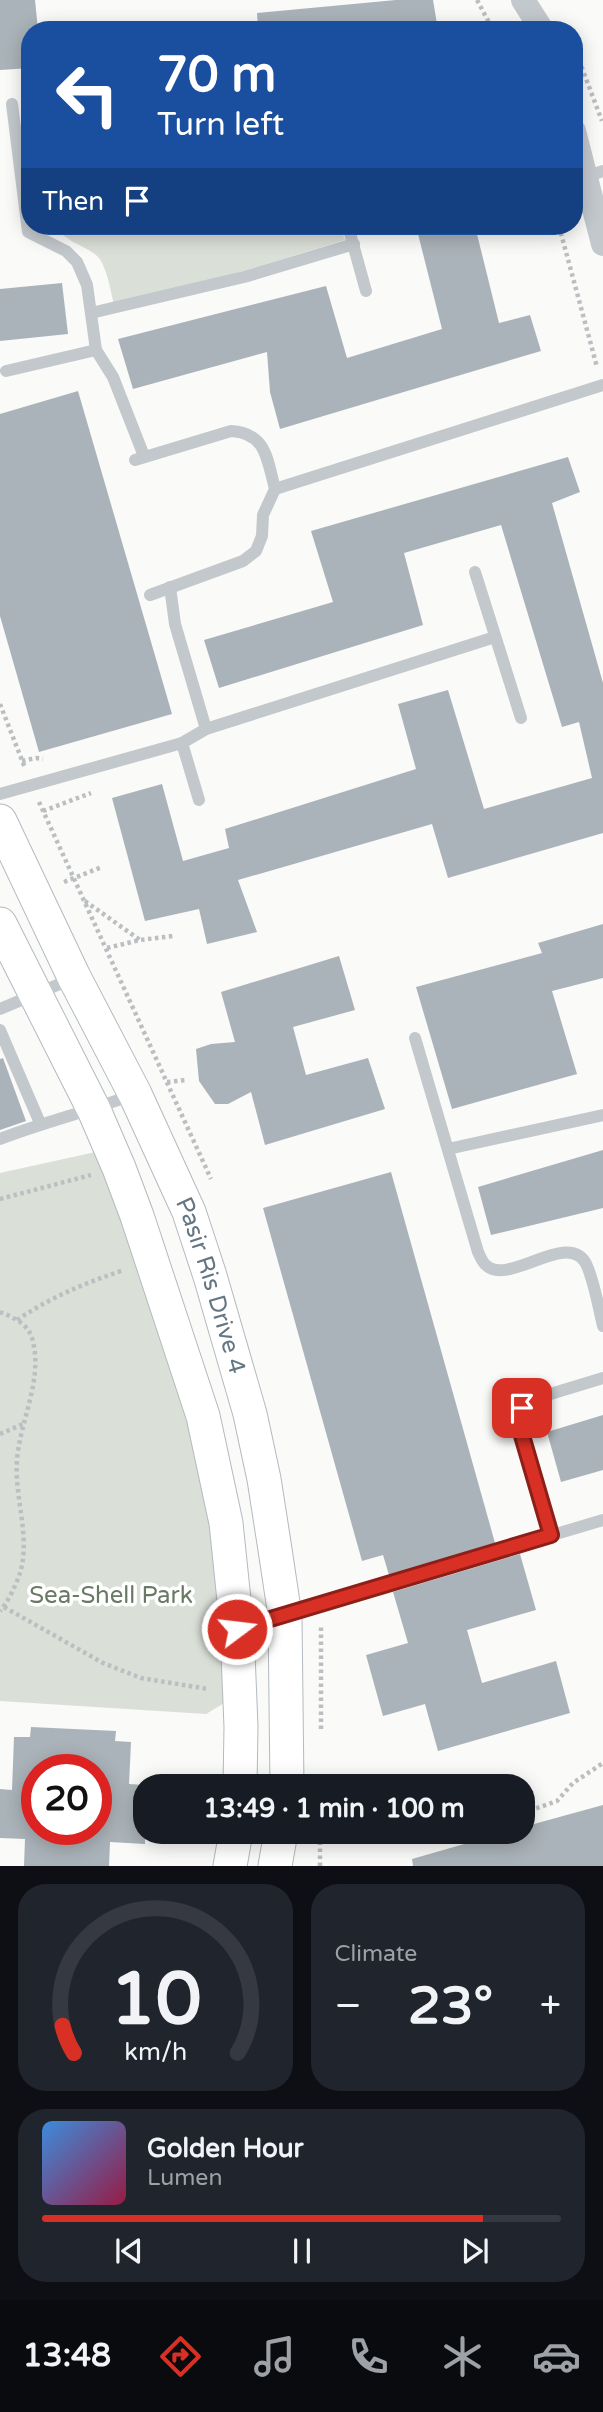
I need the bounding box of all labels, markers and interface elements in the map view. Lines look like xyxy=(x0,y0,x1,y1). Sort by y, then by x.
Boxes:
text: 70 m xyxy=(157,46,276,105)
icon: left xyxy=(42,49,133,140)
text: Turn left xyxy=(157,106,284,144)
icon: arrive xyxy=(118,182,156,220)
text: Then xyxy=(42,186,104,217)
street label: Pasir Ris Drive 4 xyxy=(170,1192,252,1377)
pin xyxy=(492,1378,552,1438)
icon: arrive xyxy=(503,1389,541,1427)
park label: Sea-Shell Park xyxy=(29,1581,193,1610)
position arrow xyxy=(200,1592,274,1666)
speed limit sign: 20 xyxy=(21,1754,112,1845)
text: 13:49 · 1 min · 100 m xyxy=(203,1793,465,1824)
text: Climate xyxy=(335,1940,417,1968)
text: 10 xyxy=(110,1957,201,2045)
text: 23° xyxy=(408,1975,493,2038)
text: − xyxy=(335,1983,362,2029)
text: + xyxy=(540,1983,561,2029)
text: km/h xyxy=(124,2037,187,2067)
text: Golden Hour xyxy=(147,2133,304,2164)
text: Lumen xyxy=(147,2164,222,2192)
icon: previous xyxy=(110,2232,148,2270)
icon: pause xyxy=(283,2232,321,2270)
icon: next xyxy=(456,2232,494,2270)
icon: directions xyxy=(156,2332,205,2381)
icon: music xyxy=(250,2332,299,2381)
icon: phone xyxy=(344,2332,393,2381)
icon: climate xyxy=(438,2332,487,2381)
icon: car xyxy=(532,2332,581,2381)
text: 13:48 xyxy=(22,2337,111,2375)

